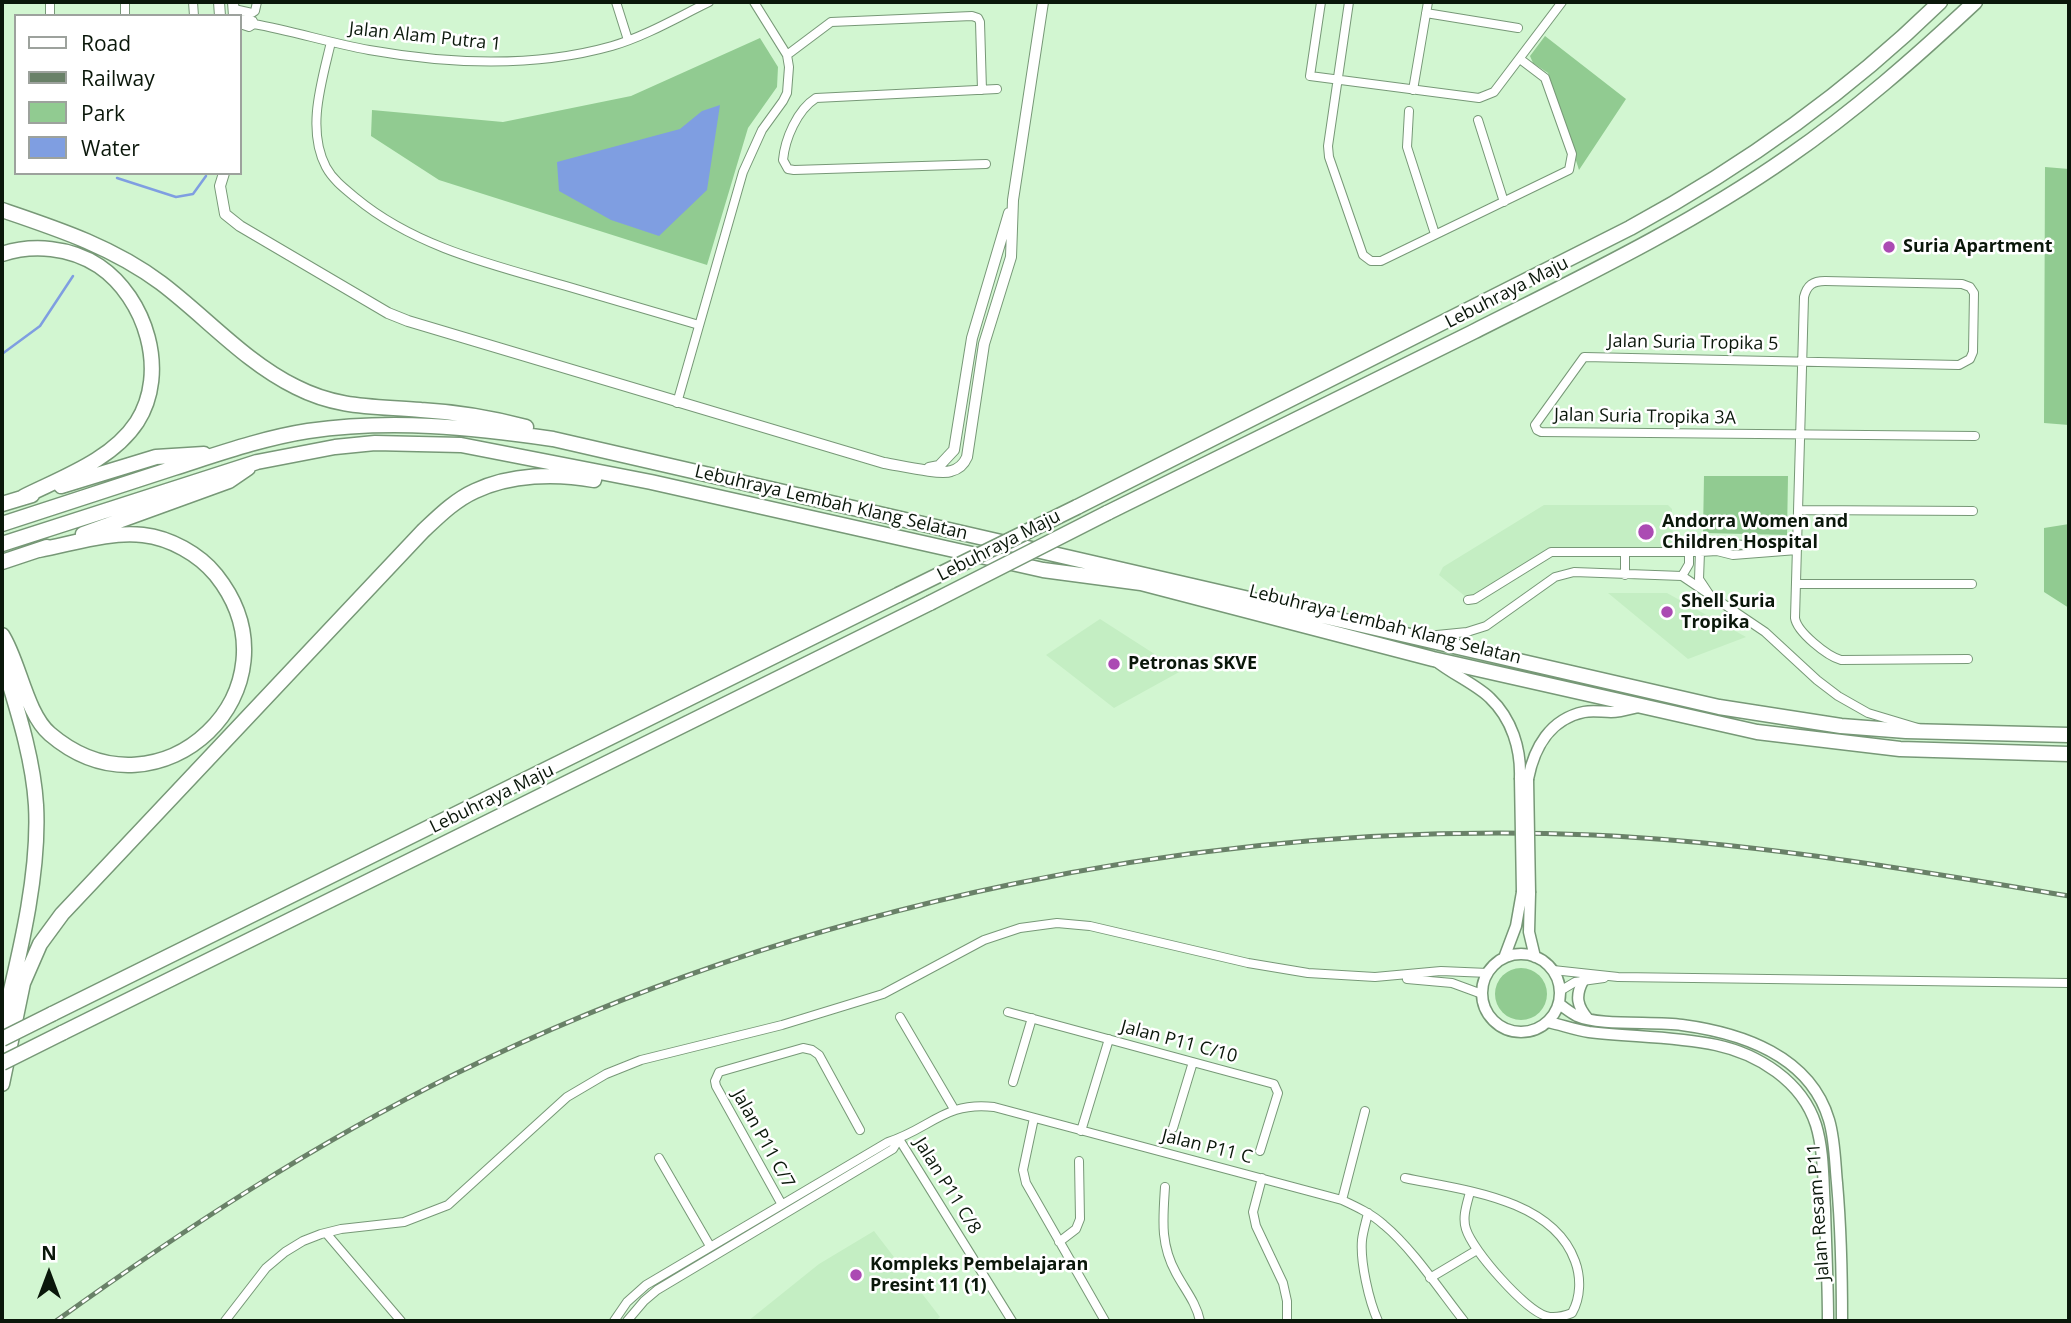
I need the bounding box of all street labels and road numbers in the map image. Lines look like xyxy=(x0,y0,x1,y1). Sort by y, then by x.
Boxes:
street label: Jalan Alam Putra 1 xyxy=(348,18,502,56)
street label: Lebuhraya Maju xyxy=(1442,253,1572,333)
street label: Jalan Suria Tropika 5 xyxy=(1607,331,1779,355)
street label: Jalan Suria Tropika 3A xyxy=(1554,405,1736,429)
street label: Lebuhraya Lembah Klang Selatan xyxy=(692,461,970,545)
street label: Lebuhraya Maju xyxy=(934,506,1064,586)
street label: Lebuhraya Lembah Klang Selatan xyxy=(1247,581,1523,669)
street label: Lebuhraya Maju xyxy=(426,760,558,838)
street label: Jalan P11 C/10 xyxy=(1118,1016,1240,1068)
street label: Jalan P11 C/7 xyxy=(727,1086,799,1192)
street label: Jalan P11 C xyxy=(1160,1125,1254,1169)
street label: Jalan P11 C/8 xyxy=(909,1134,985,1238)
street label: Jalan Resam P11 xyxy=(1803,1143,1835,1281)

